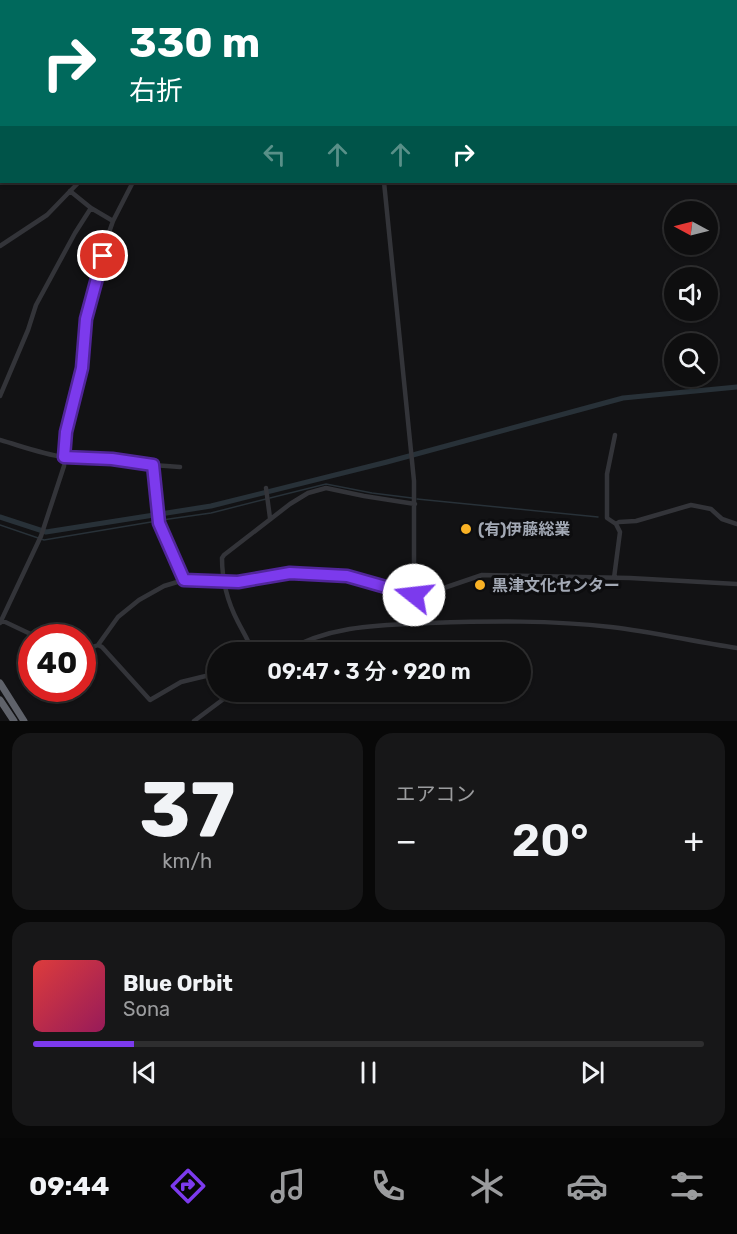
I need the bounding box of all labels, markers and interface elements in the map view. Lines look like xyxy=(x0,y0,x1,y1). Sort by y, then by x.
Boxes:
text: 330 m xyxy=(129,18,260,68)
icon: right xyxy=(30,24,108,102)
text: 右折 xyxy=(129,75,183,107)
icon: left xyxy=(258,138,291,171)
icon: ahead xyxy=(321,138,354,171)
icon: ahead xyxy=(384,138,417,171)
icon: right xyxy=(447,138,480,171)
north arrow xyxy=(664,201,718,255)
map controls xyxy=(664,201,718,387)
pin xyxy=(77,230,128,281)
icon: arrive xyxy=(86,239,119,272)
button: sound xyxy=(664,267,718,321)
button: search xyxy=(664,333,718,387)
place label: (有)伊藤総業 xyxy=(478,520,570,539)
marker: (有)伊藤総業 xyxy=(459,522,473,536)
position arrow xyxy=(382,563,446,627)
place label: 黒津文化センター xyxy=(492,576,620,595)
marker: 黒津文化センター xyxy=(473,578,487,592)
speed limit sign: 40 xyxy=(18,624,96,702)
text: 09:47 · 3 分 · 920 m xyxy=(267,658,471,685)
text: 37 xyxy=(139,763,235,856)
text: エアコン xyxy=(396,782,476,806)
text: 20° xyxy=(512,814,589,867)
text: − xyxy=(396,821,417,860)
text: + xyxy=(683,821,704,860)
text: km/h xyxy=(162,849,212,873)
text: Blue Orbit xyxy=(123,970,233,997)
text: Sona xyxy=(123,997,170,1021)
icon: previous xyxy=(128,1056,161,1089)
icon: pause xyxy=(352,1056,385,1089)
icon: next xyxy=(576,1056,609,1089)
icon: directions xyxy=(167,1165,209,1207)
icon: music xyxy=(267,1165,309,1207)
icon: phone xyxy=(367,1165,409,1207)
icon: climate xyxy=(466,1165,508,1207)
icon: car xyxy=(566,1165,608,1207)
icon: filters xyxy=(666,1165,708,1207)
text: 09:44 xyxy=(29,1170,109,1202)

